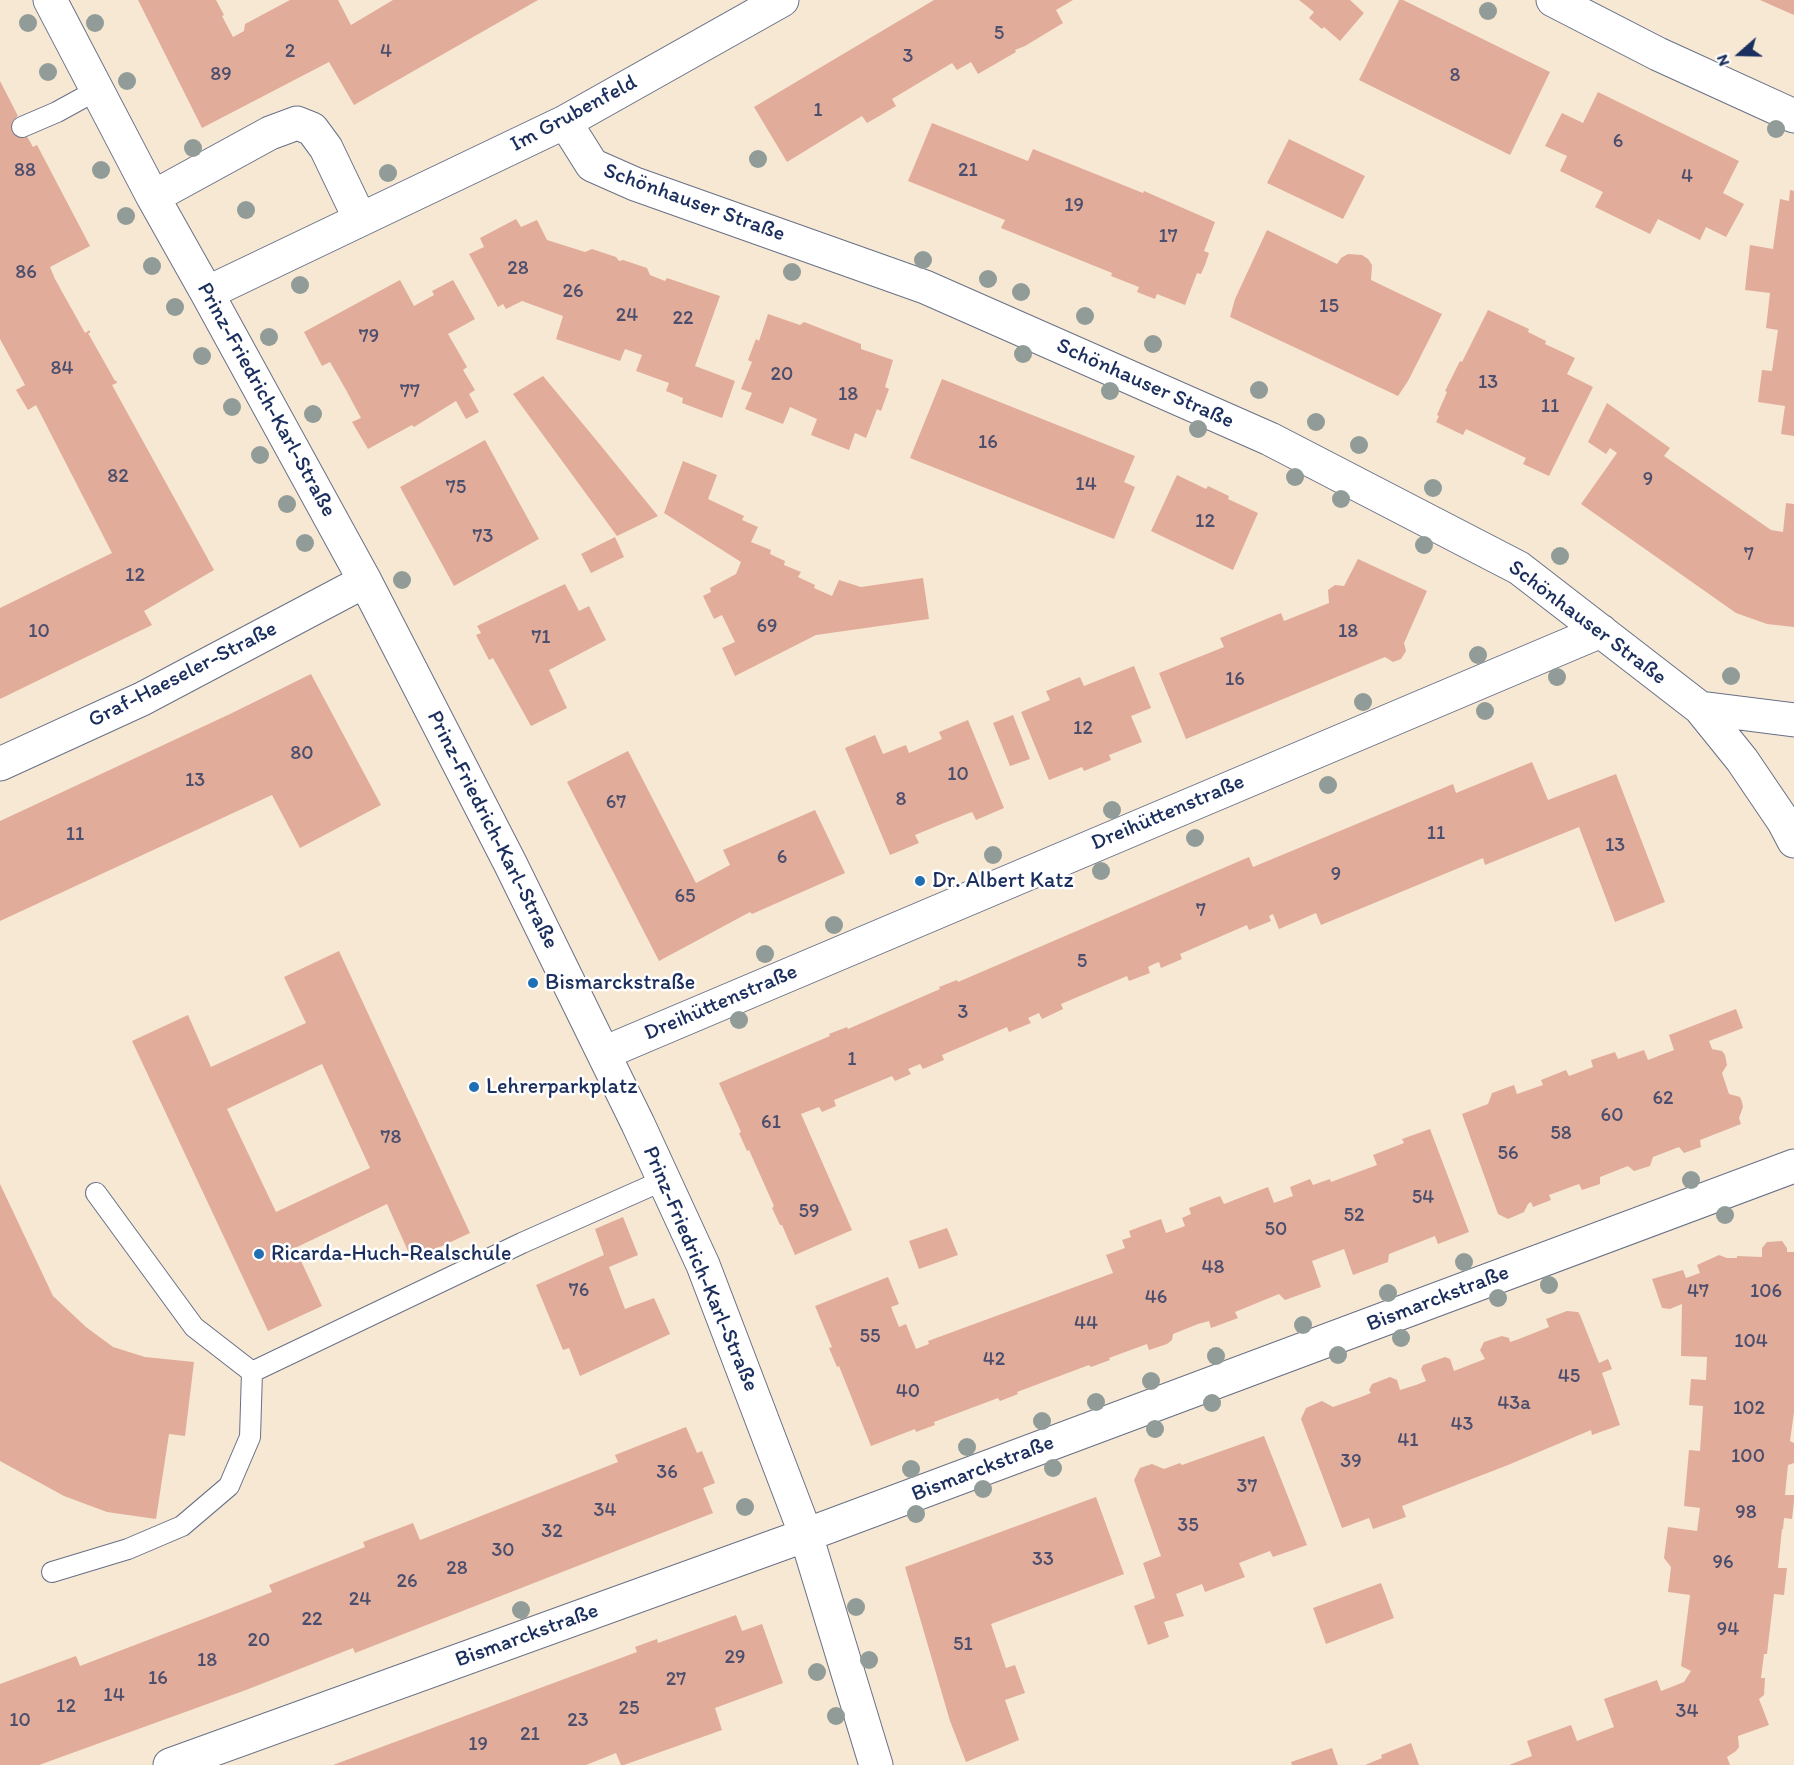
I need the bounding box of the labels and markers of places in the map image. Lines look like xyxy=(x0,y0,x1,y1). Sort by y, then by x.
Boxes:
place label: Dr. Albert Katz xyxy=(932,868,1074,894)
marker: Dr. Albert Katz xyxy=(913,874,927,888)
place label: Bismarckstraße xyxy=(545,970,695,996)
marker: Bismarckstraße xyxy=(526,976,540,990)
place label: Lehrerparkplatz xyxy=(486,1074,637,1100)
marker: Lehrerparkplatz xyxy=(467,1080,481,1094)
place label: Ricarda-Huch-Realschule xyxy=(271,1241,511,1267)
marker: Ricarda-Huch-Realschule xyxy=(252,1247,266,1261)

